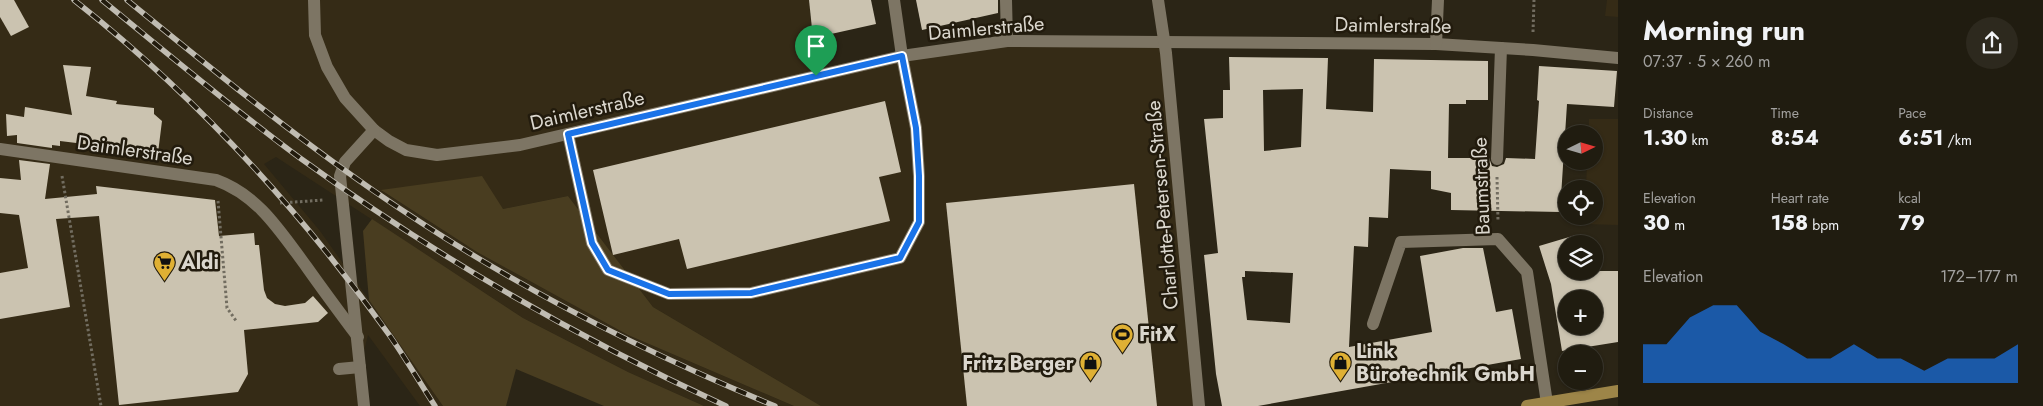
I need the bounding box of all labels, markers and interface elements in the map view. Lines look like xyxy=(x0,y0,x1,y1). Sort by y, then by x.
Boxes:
street label: Daimlerstraße xyxy=(927,9,1045,48)
street label: Daimlerstraße xyxy=(1334,10,1452,41)
text: Morning run xyxy=(1643,10,1805,51)
button: share xyxy=(1966,17,2018,69)
pin xyxy=(795,25,837,76)
icon: arrive xyxy=(802,32,830,60)
text: 07:37 · 5 × 260 m xyxy=(1643,50,1770,73)
street label: Daimlerstraße xyxy=(527,83,647,138)
street label: Charlotte-Petersen-Straße xyxy=(1139,99,1186,311)
text: Distance xyxy=(1643,103,1693,123)
text: Time xyxy=(1771,103,1799,123)
text: Pace xyxy=(1898,103,1926,123)
text: 1.30 xyxy=(1643,123,1687,153)
text: 8:54 xyxy=(1771,123,1819,153)
text: 6:51 xyxy=(1898,123,1943,153)
north arrow xyxy=(1558,125,1602,170)
map controls xyxy=(1558,125,1603,390)
street label: Daimlerstraße xyxy=(75,128,195,173)
text: km xyxy=(1687,130,1709,150)
text: /km xyxy=(1943,130,1972,150)
street label: Baumstraße xyxy=(1465,137,1498,235)
button: locate xyxy=(1558,180,1603,225)
text: Elevation xyxy=(1643,188,1696,208)
text: Heart rate xyxy=(1771,188,1829,208)
text: kcal xyxy=(1898,188,1921,208)
text: 30 xyxy=(1643,208,1670,238)
text: 158 xyxy=(1771,208,1808,238)
text: 79 xyxy=(1898,208,1925,238)
text: m xyxy=(1670,215,1685,235)
text: bpm xyxy=(1808,215,1839,235)
button: layers xyxy=(1558,235,1603,280)
place label: Aldi xyxy=(180,248,219,277)
supermarket icon: Aldi xyxy=(153,250,177,281)
text: Elevation xyxy=(1643,265,1703,288)
text: 172–177 m xyxy=(1940,265,2018,288)
button: + xyxy=(1558,290,1603,335)
place label: FitX xyxy=(1139,320,1176,349)
sports icon: FitX xyxy=(1111,322,1135,353)
place label: Link Bürotechnik GmbH xyxy=(1356,337,1535,389)
button: − xyxy=(1558,345,1603,390)
place label: Fritz Berger xyxy=(962,349,1075,378)
shop icon: Link Bürotechnik GmbH xyxy=(1328,350,1352,381)
shop icon: Fritz Berger xyxy=(1078,351,1102,382)

